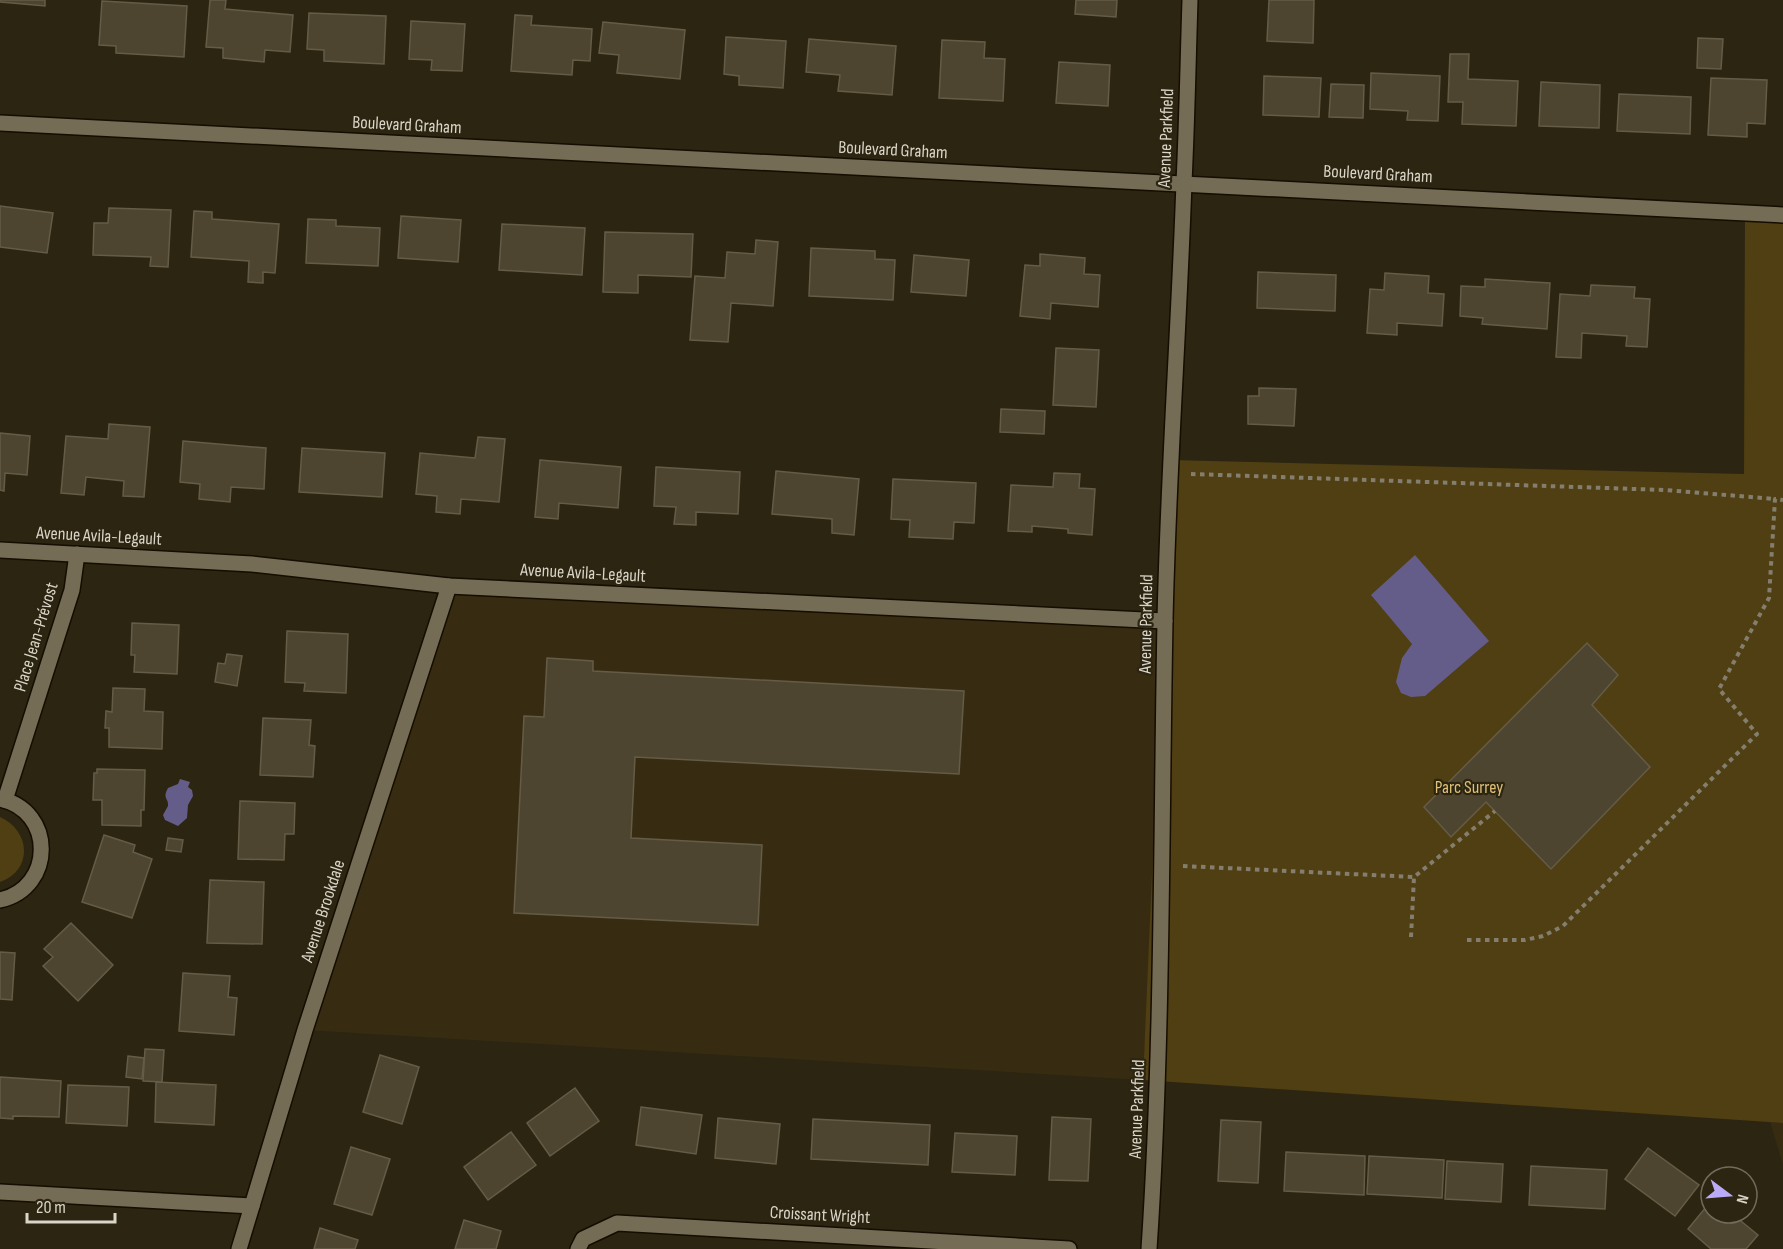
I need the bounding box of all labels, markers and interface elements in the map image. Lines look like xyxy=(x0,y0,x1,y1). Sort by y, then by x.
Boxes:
street label: Avenue Parkfield xyxy=(1154,88,1178,189)
street label: Boulevard Graham xyxy=(352,112,462,138)
street label: Boulevard Graham xyxy=(838,137,948,163)
street label: Boulevard Graham xyxy=(1323,161,1433,187)
street label: Avenue Avila-Legault xyxy=(35,522,163,550)
street label: Avenue Avila-Legault xyxy=(519,559,647,587)
street label: Avenue Parkfield xyxy=(1135,574,1157,675)
street label: Place Jean-Prévost xyxy=(9,579,63,694)
park label: Parc Surrey xyxy=(1435,777,1503,798)
street label: Avenue Brookdale xyxy=(296,857,349,966)
street label: Avenue Parkfield xyxy=(1125,1059,1149,1160)
north arrow xyxy=(1699,1165,1759,1225)
scale bar xyxy=(27,1186,116,1224)
text: N xyxy=(1732,1192,1752,1205)
text: 20 m xyxy=(36,1197,66,1218)
street label: Croissant Wright xyxy=(769,1202,871,1228)

